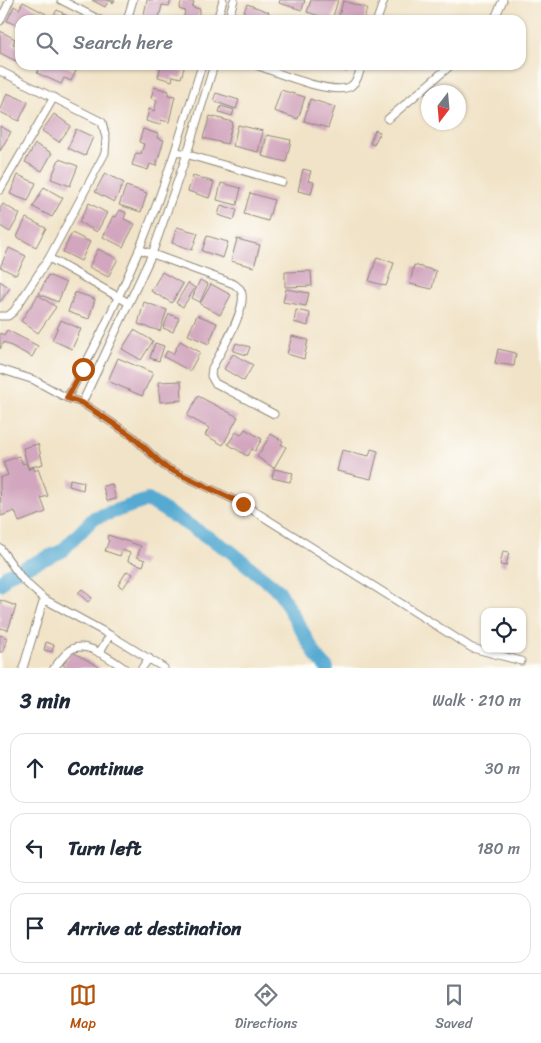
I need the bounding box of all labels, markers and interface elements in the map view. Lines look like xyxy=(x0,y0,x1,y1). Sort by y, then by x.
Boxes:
search box xyxy=(15,15,526,70)
text: Search here xyxy=(73,26,173,59)
icon: search xyxy=(33,29,61,57)
north arrow xyxy=(421,85,466,130)
route start xyxy=(72,358,95,381)
route end xyxy=(232,493,255,516)
map controls xyxy=(481,608,526,653)
button: locate xyxy=(481,608,526,653)
text: 3 min xyxy=(20,682,70,720)
text: Walk · 210 m xyxy=(432,686,521,715)
text: Continue xyxy=(68,752,144,785)
icon: ahead xyxy=(21,754,49,782)
text: 30 m xyxy=(485,754,520,783)
text: Turn left xyxy=(68,832,141,865)
icon: left xyxy=(21,834,49,862)
text: 180 m xyxy=(477,834,520,863)
text: Arrive at destination xyxy=(68,912,241,945)
icon: arrive xyxy=(21,914,49,942)
tab: Map xyxy=(69,981,97,1036)
tab: Directions xyxy=(235,981,297,1036)
tab: Saved xyxy=(435,981,472,1036)

